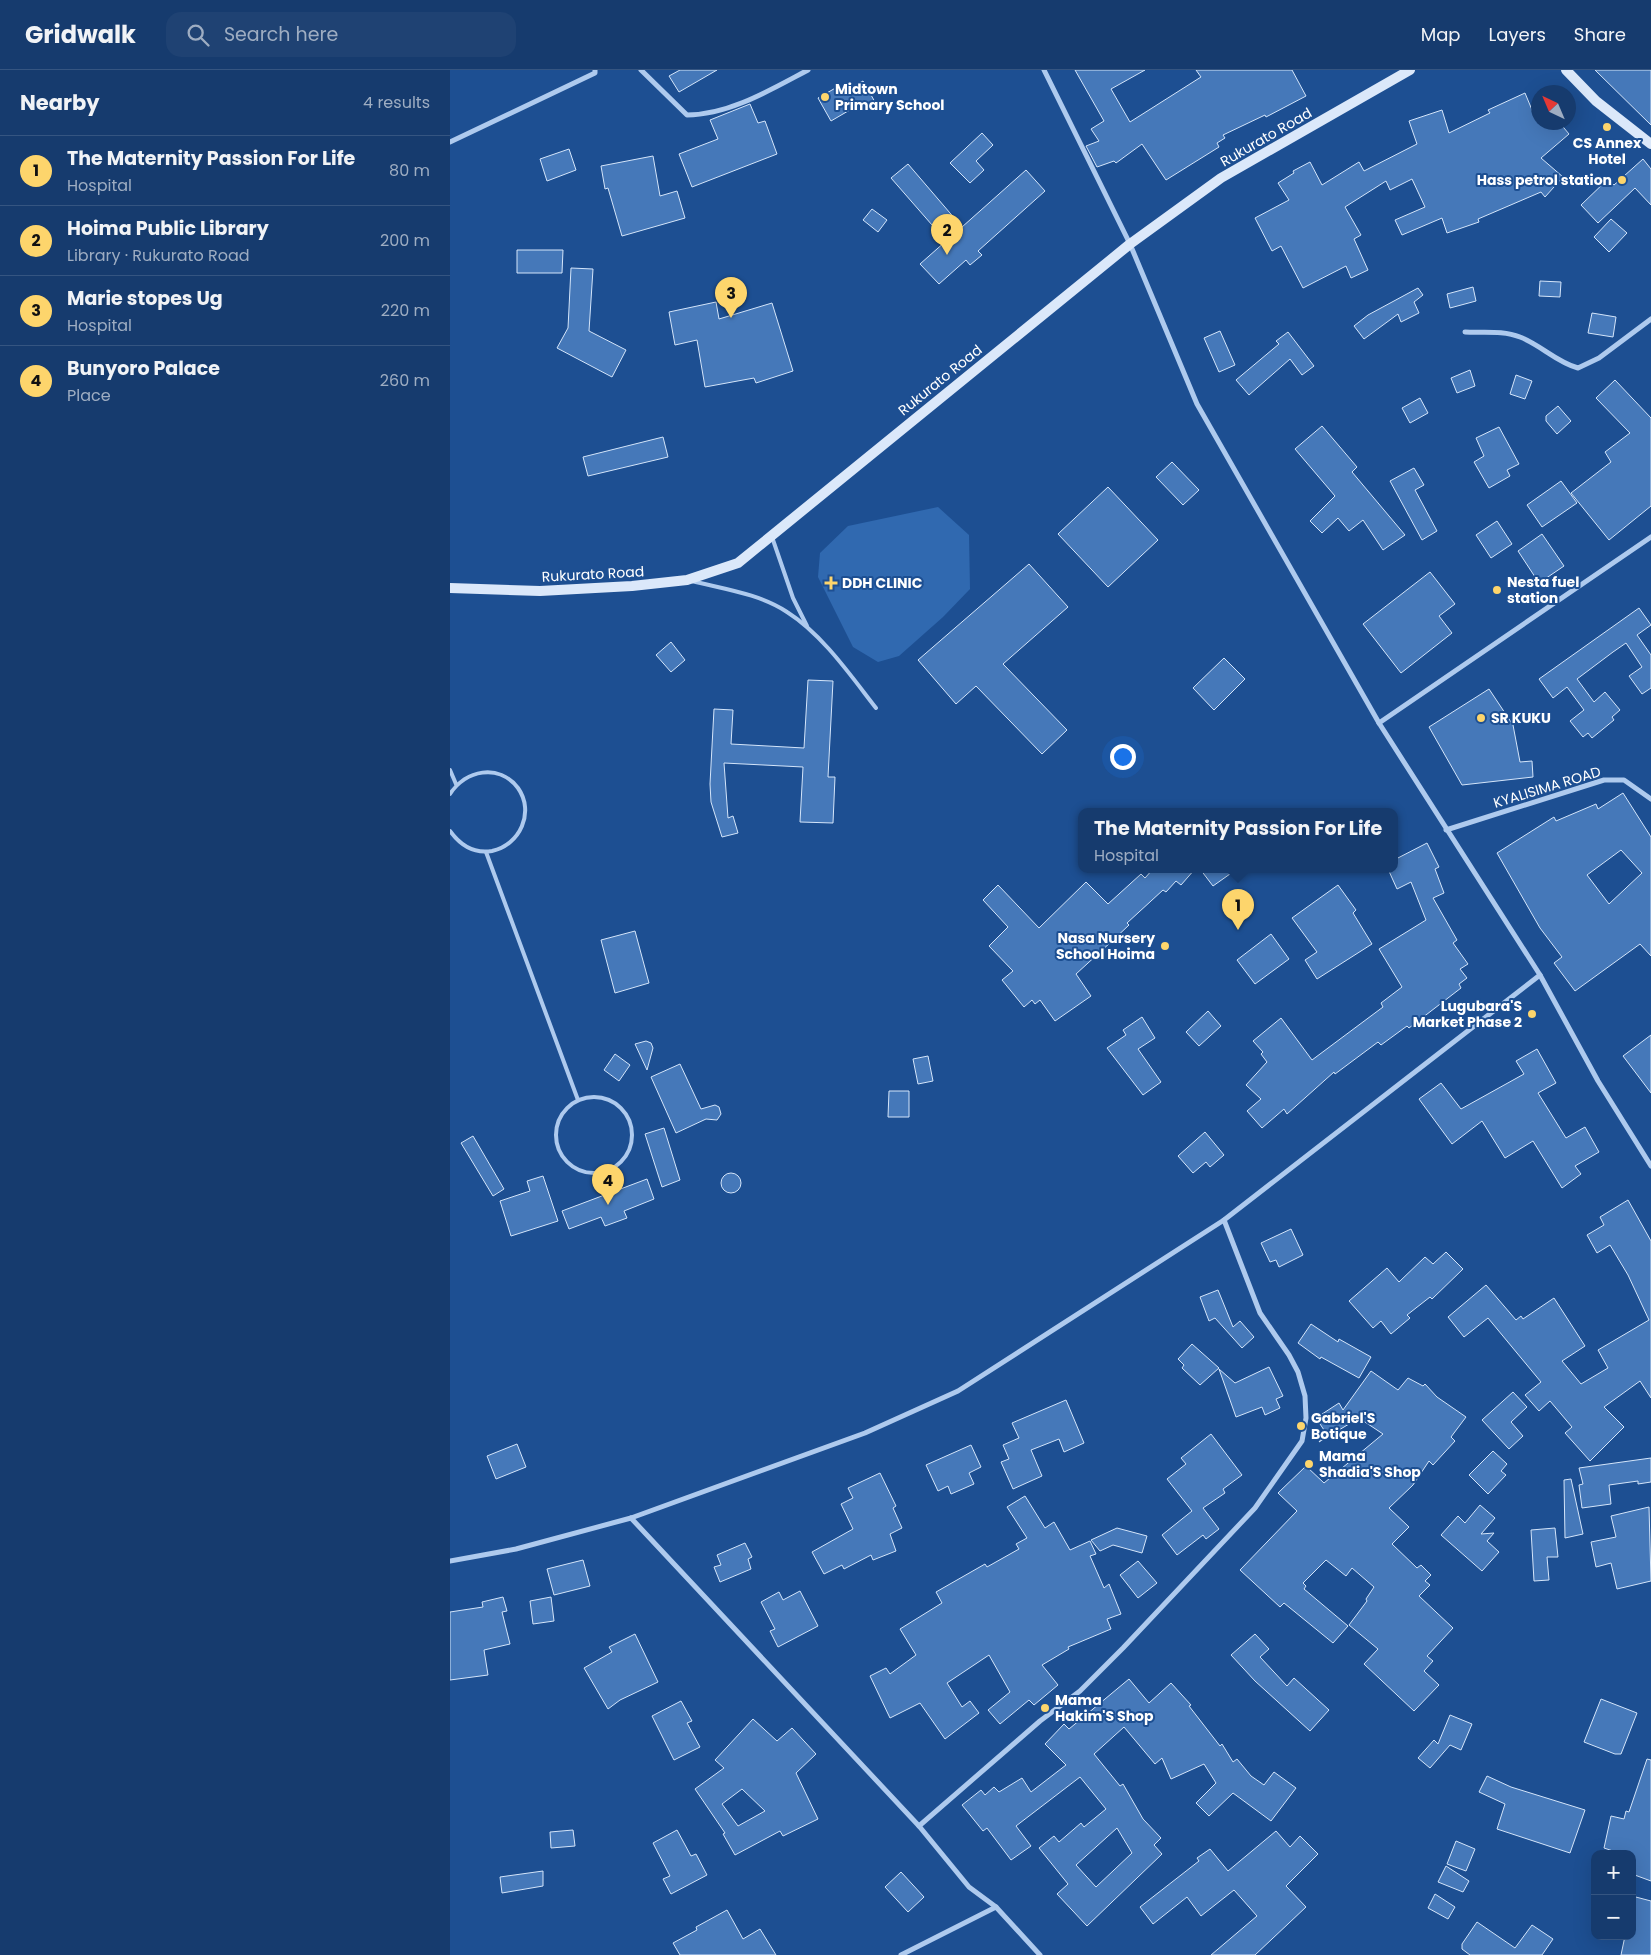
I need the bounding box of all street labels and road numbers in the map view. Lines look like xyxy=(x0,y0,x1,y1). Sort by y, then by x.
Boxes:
street label: Rukurato Road xyxy=(1217,103,1315,171)
street label: Rukurato Road xyxy=(894,340,986,420)
street label: Rukurato Road xyxy=(541,561,645,587)
street label: KYALISIMA ROAD xyxy=(1491,761,1603,813)

